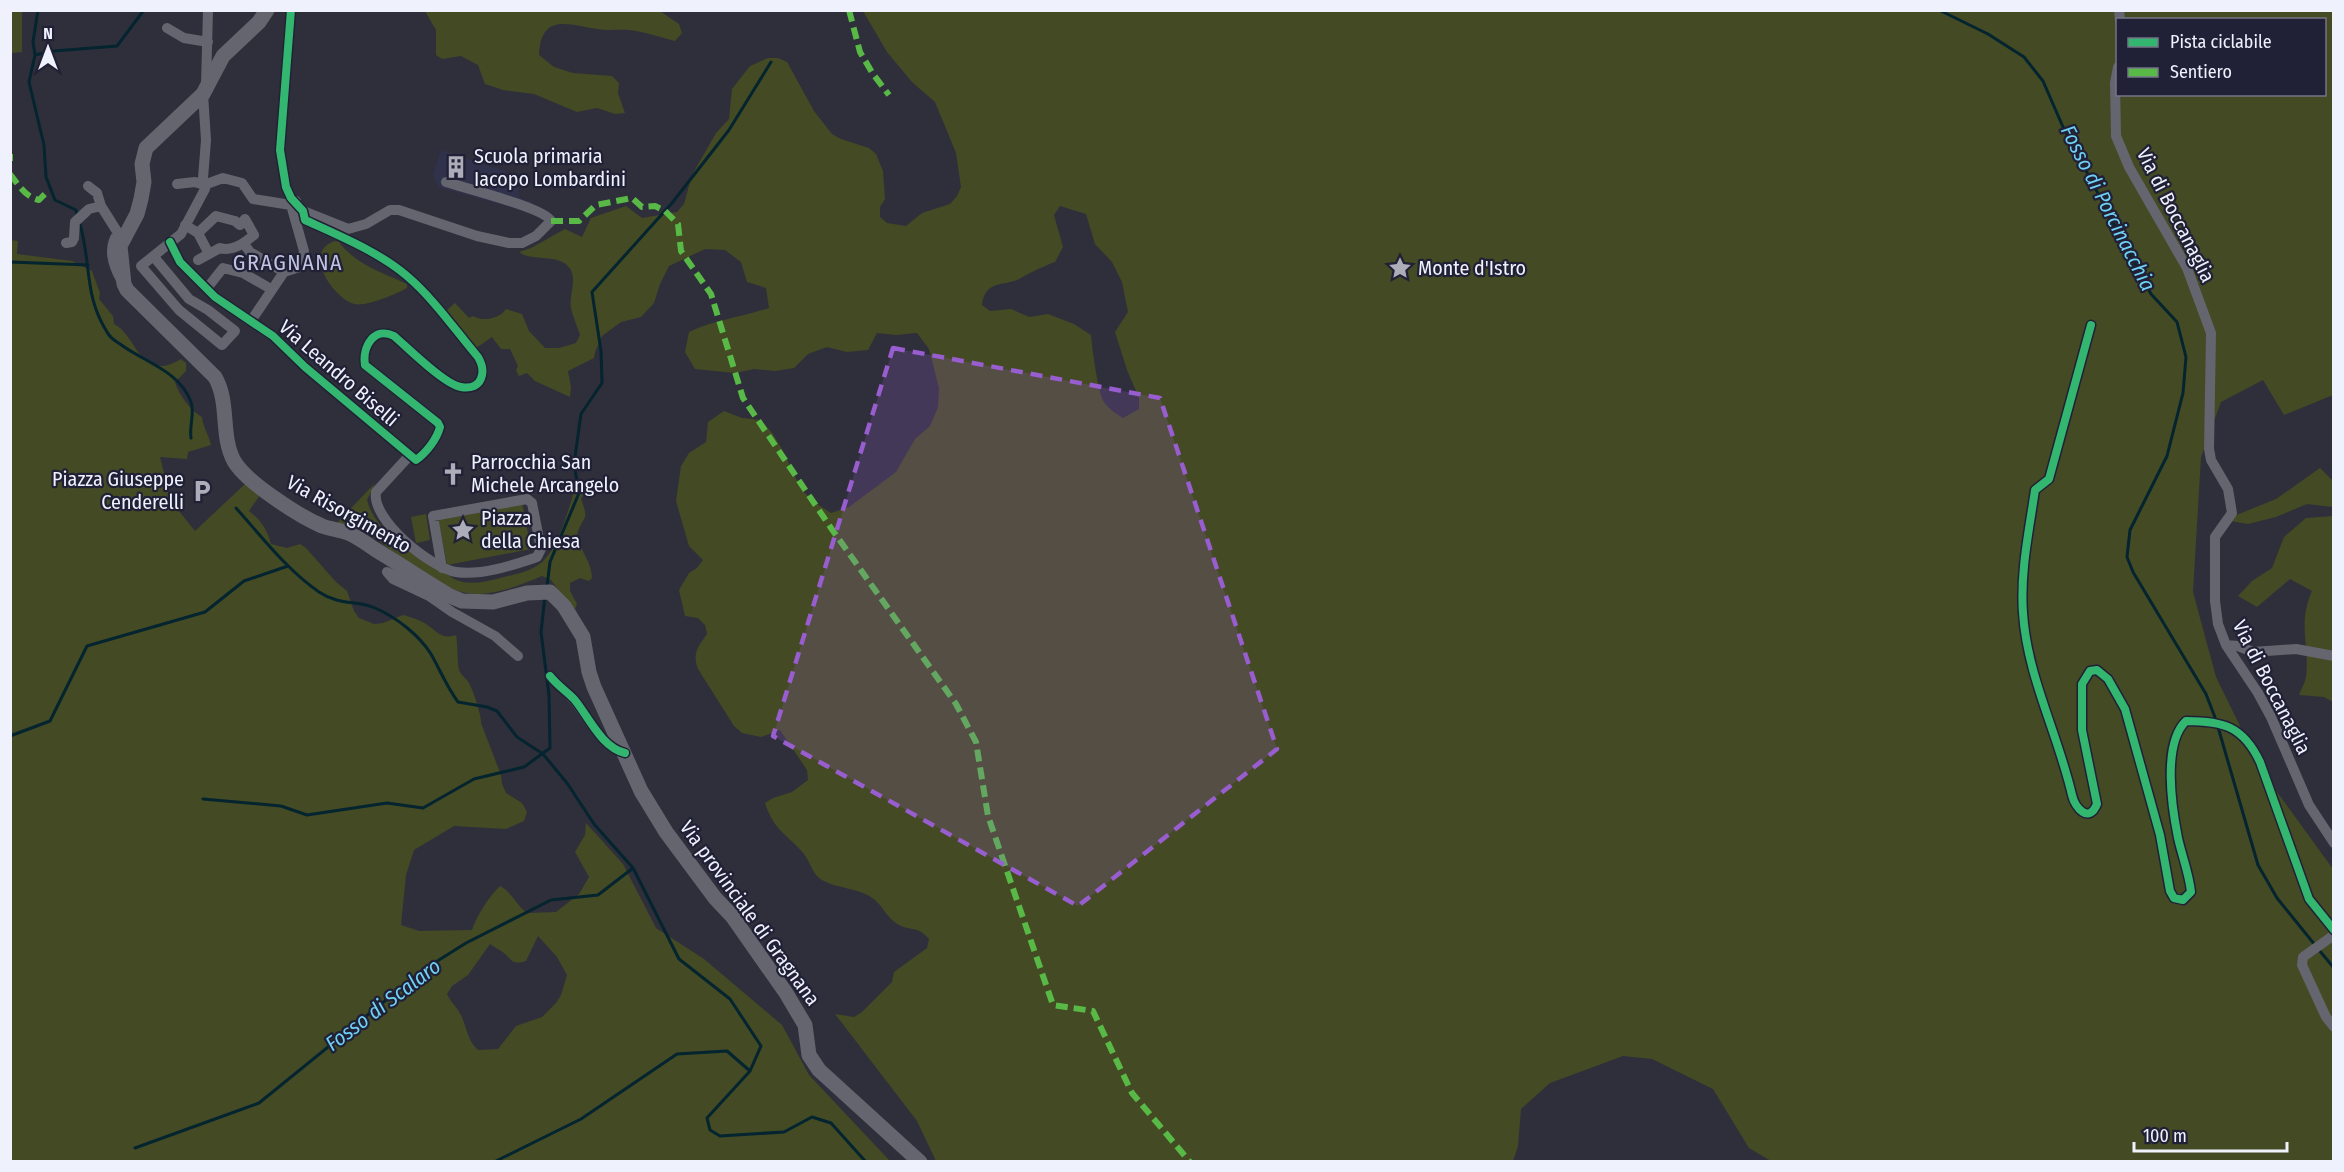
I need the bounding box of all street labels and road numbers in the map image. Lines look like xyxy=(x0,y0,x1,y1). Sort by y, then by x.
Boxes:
street label: Via di Boccanaglia xyxy=(2132,144,2220,286)
street label: Via Leandro Biselli xyxy=(274,315,404,431)
street label: Via Risorgimento xyxy=(283,470,415,558)
street label: Via di Boccanaglia xyxy=(2228,616,2316,758)
street label: Via provinciale di Gragnana xyxy=(675,816,825,1010)

